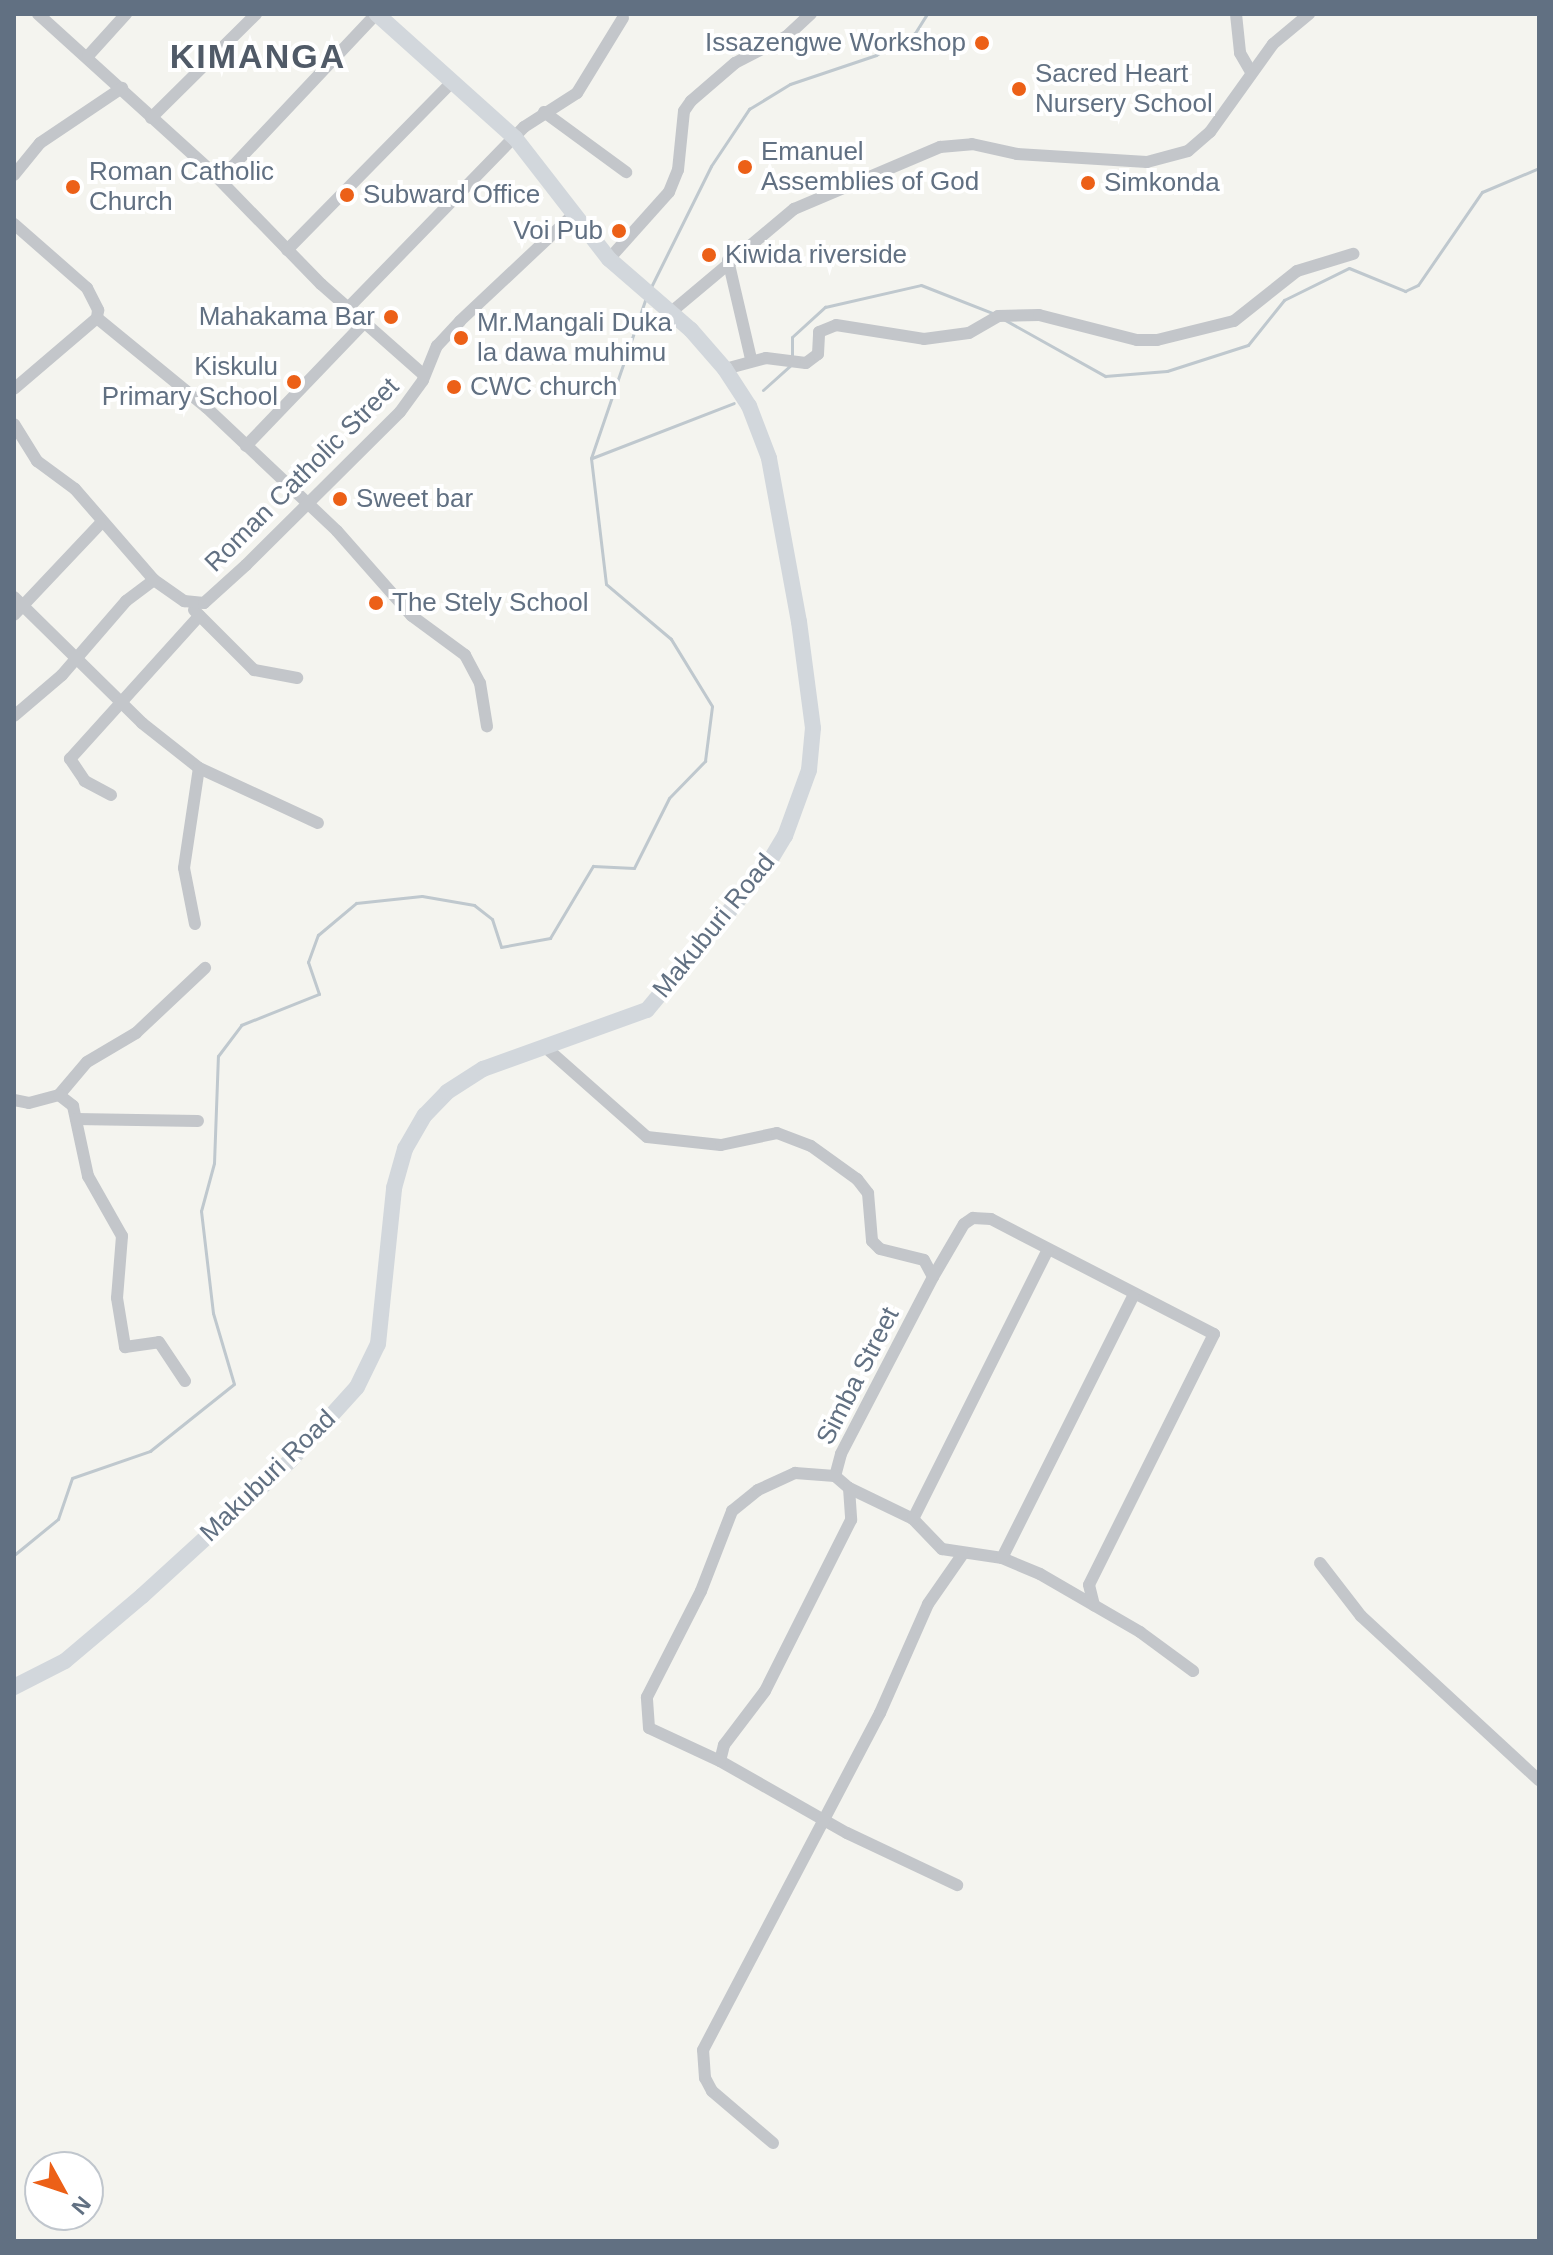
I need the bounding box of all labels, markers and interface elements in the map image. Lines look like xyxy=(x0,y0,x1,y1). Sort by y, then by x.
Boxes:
place label: Issazengwe Workshop xyxy=(705,27,966,59)
marker: Issazengwe Workshop xyxy=(973,34,991,52)
district label: KIMANGA xyxy=(170,37,346,77)
place label: Sacred Heart Nursery School xyxy=(1035,58,1213,120)
marker: Sacred Heart Nursery School xyxy=(1010,80,1028,98)
place label: Emanuel Assemblies of God xyxy=(761,136,979,198)
place label: Roman Catholic Church xyxy=(89,156,274,218)
marker: Emanuel Assemblies of God xyxy=(736,158,754,176)
place label: Simkonda xyxy=(1104,167,1220,199)
marker: Simkonda xyxy=(1079,174,1097,192)
marker: Roman Catholic Church xyxy=(64,178,82,196)
place label: Subward Office xyxy=(363,179,540,211)
marker: Subward Office xyxy=(338,186,356,204)
place label: Voi Pub xyxy=(513,215,603,247)
marker: Voi Pub xyxy=(610,222,628,240)
place label: Kiwida riverside xyxy=(725,239,907,271)
marker: Kiwida riverside xyxy=(700,246,718,264)
place label: Mahakama Bar xyxy=(199,301,375,333)
place label: Mr.Mangali Duka la dawa muhimu xyxy=(477,307,672,368)
marker: Mahakama Bar xyxy=(382,308,400,326)
marker: Mr.Mangali Duka la dawa muhimu xyxy=(452,329,470,347)
place label: Kiskulu Primary School xyxy=(102,351,278,412)
street label: Roman Catholic Street xyxy=(198,371,406,579)
place label: CWC church xyxy=(470,371,617,403)
marker: Kiskulu Primary School xyxy=(285,373,303,391)
marker: CWC church xyxy=(445,378,463,396)
place label: Sweet bar xyxy=(356,483,473,515)
marker: Sweet bar xyxy=(331,490,349,508)
place label: The Stely School xyxy=(392,587,589,619)
marker: The Stely School xyxy=(367,594,385,612)
street label: Makuburi Road xyxy=(646,848,782,1004)
street label: Simba Street xyxy=(810,1302,906,1450)
street label: Makuburi Road xyxy=(194,1404,342,1548)
north arrow xyxy=(24,2151,104,2231)
text: N xyxy=(67,2191,96,2220)

